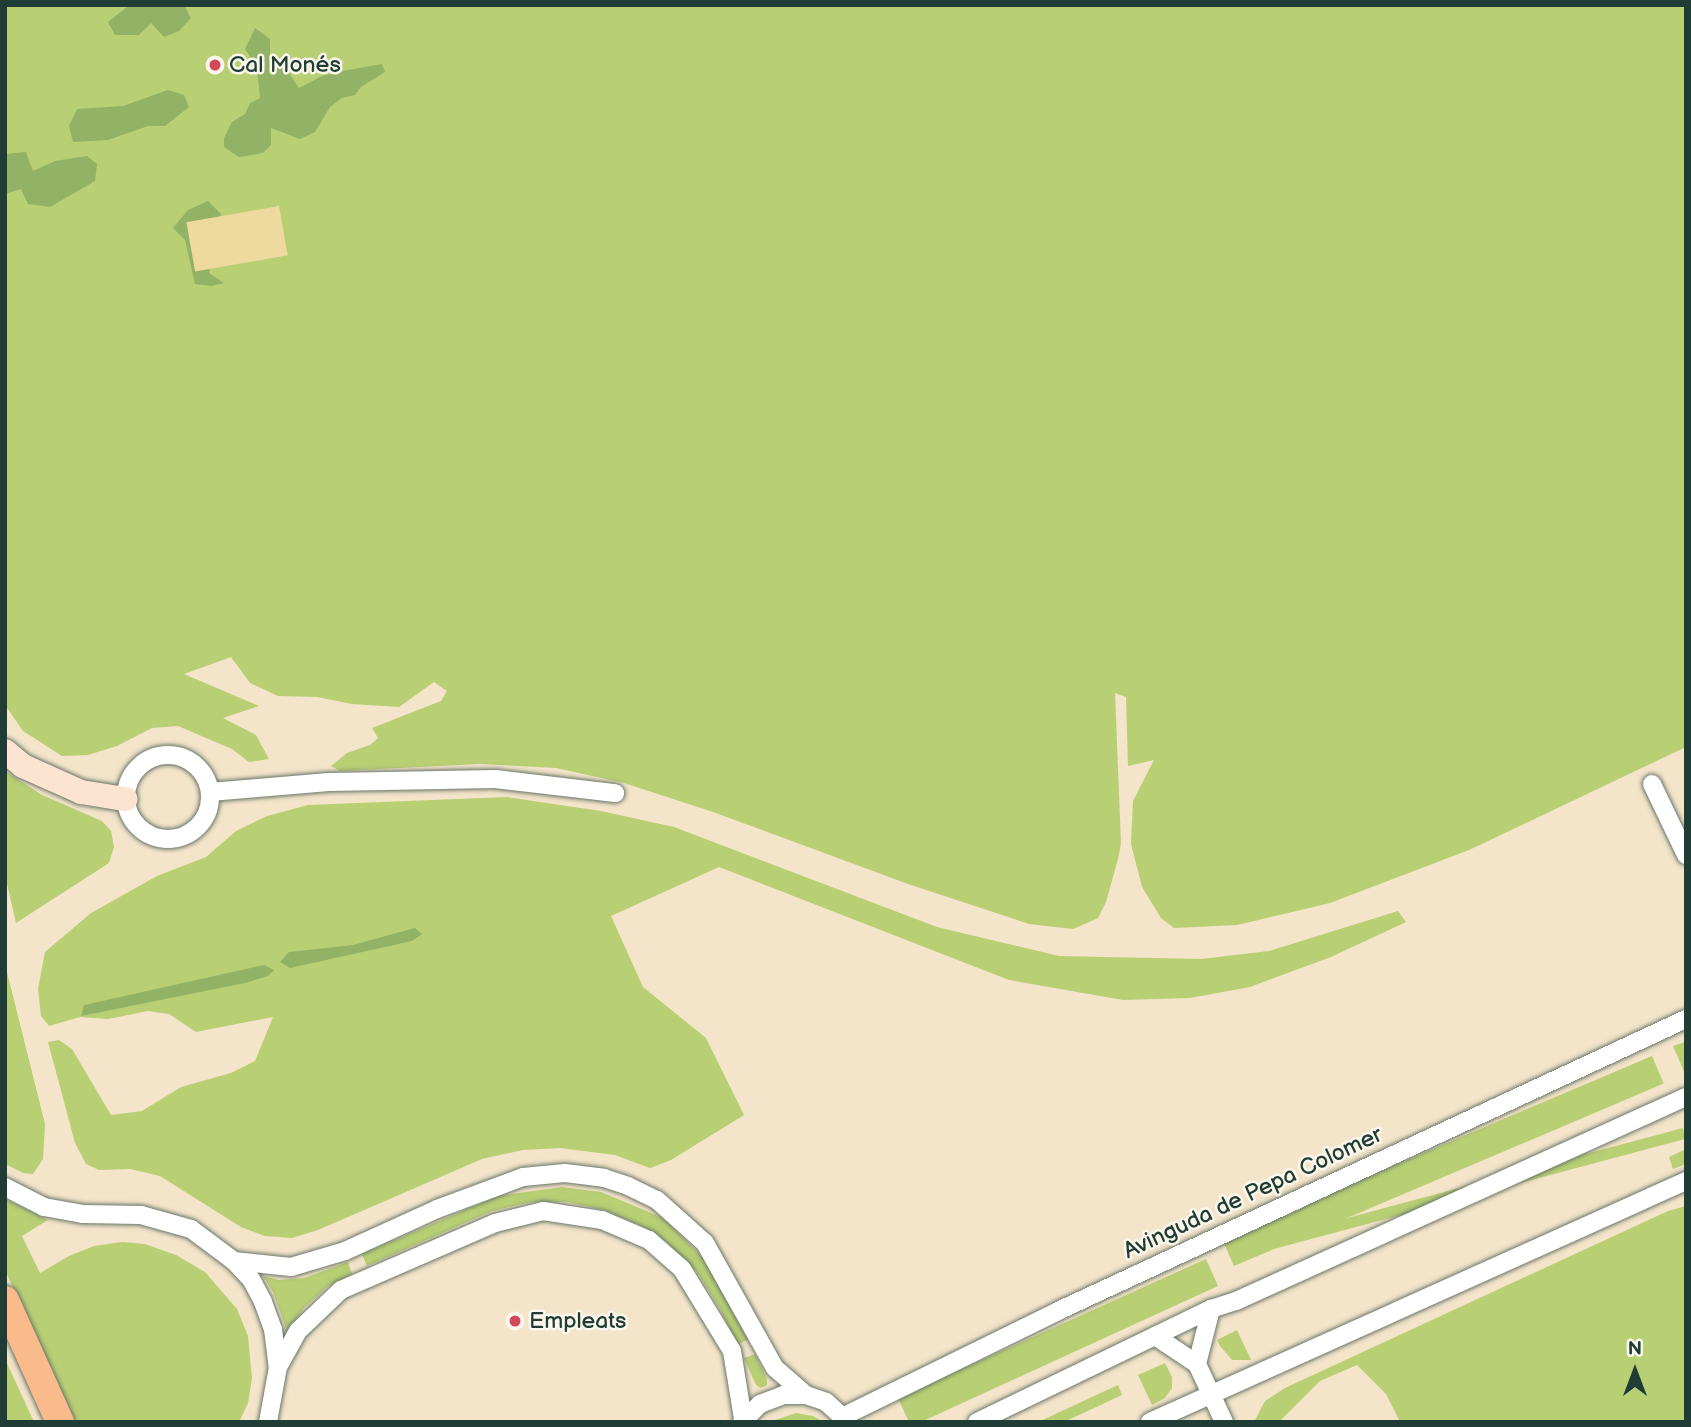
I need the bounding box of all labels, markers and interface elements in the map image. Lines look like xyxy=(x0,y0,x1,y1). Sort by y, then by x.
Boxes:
place label: Cal Monés xyxy=(229,51,341,79)
marker: Cal Monés xyxy=(207,57,223,73)
street label: Avinguda de Pepa Colomer xyxy=(1119,1121,1387,1265)
place label: Empleats xyxy=(529,1307,626,1335)
marker: Empleats xyxy=(507,1313,523,1329)
north arrow xyxy=(1600,1336,1670,1406)
text: N xyxy=(1628,1338,1642,1361)

